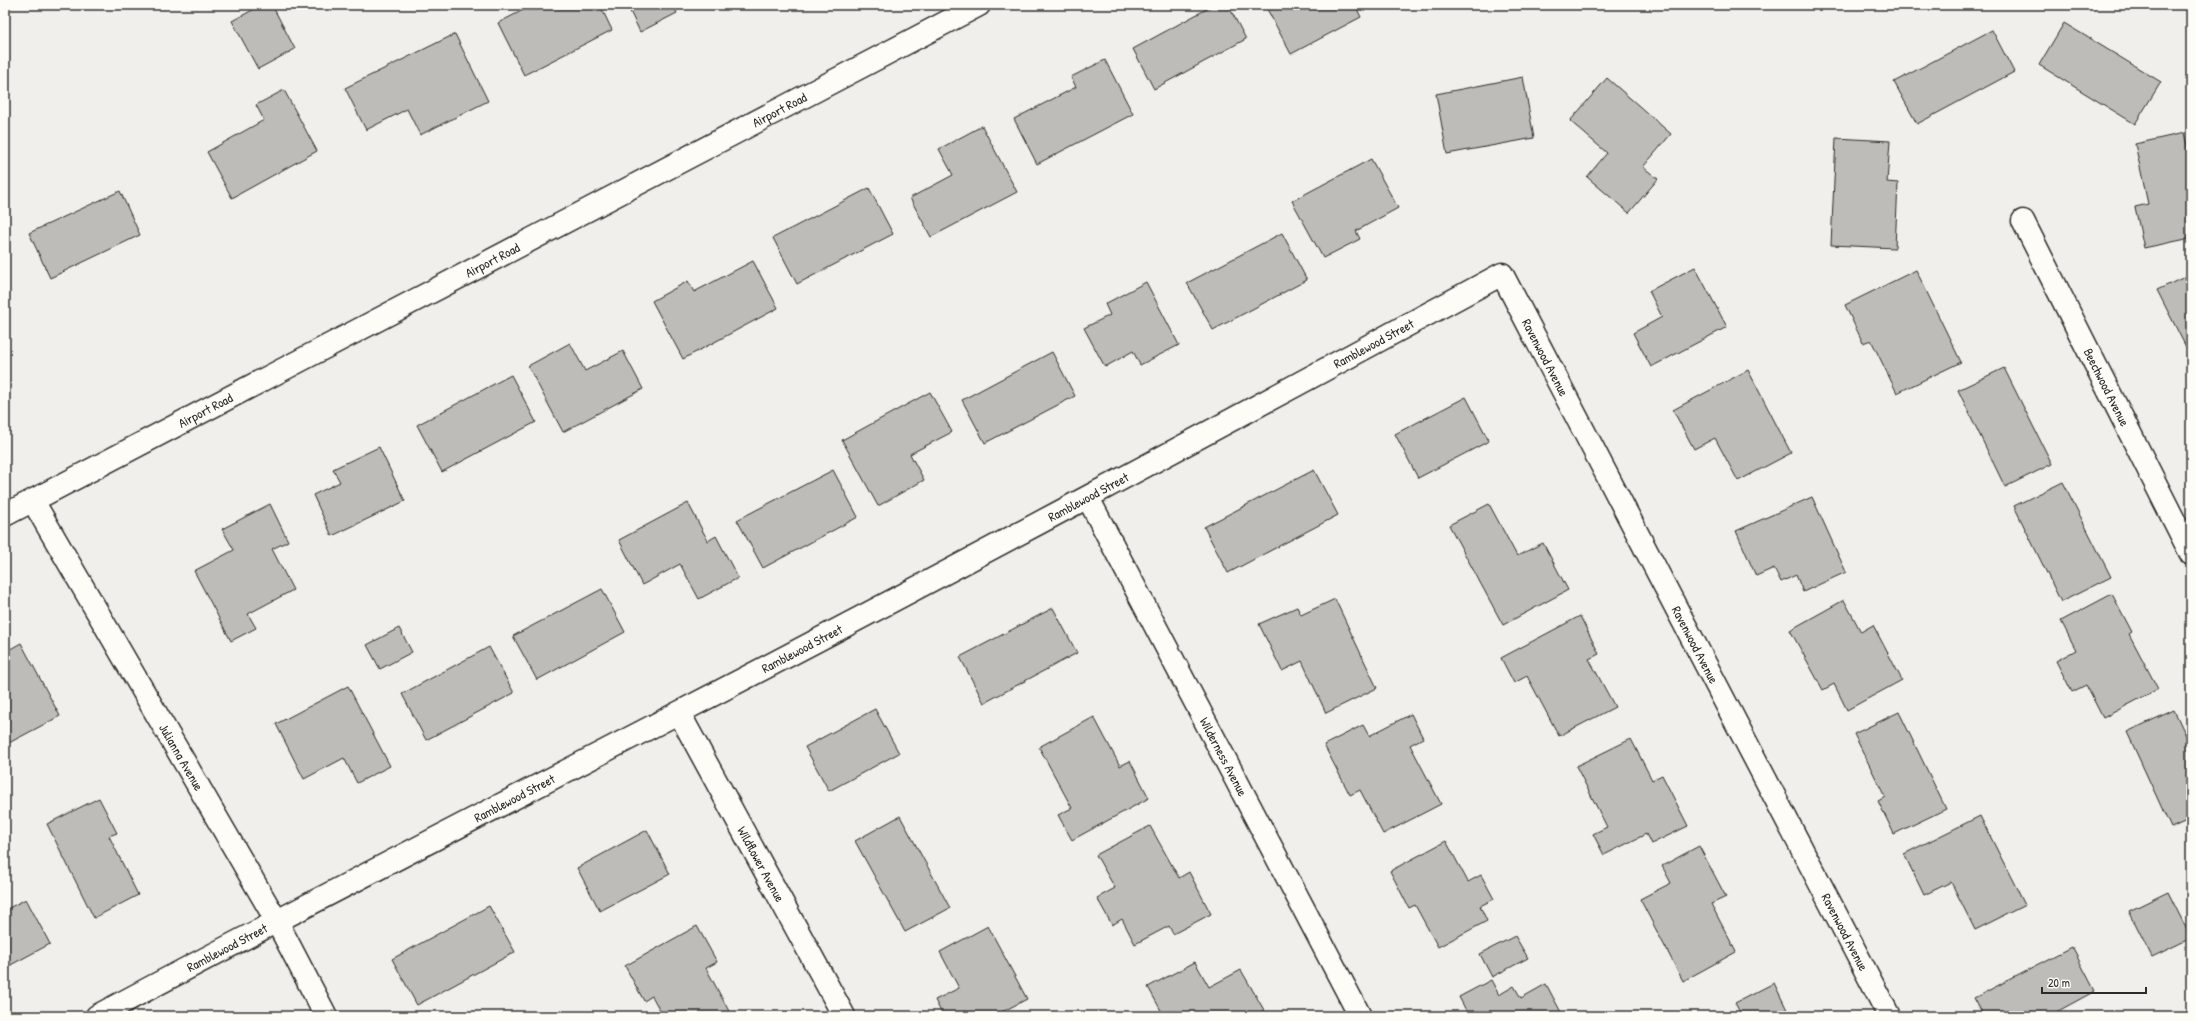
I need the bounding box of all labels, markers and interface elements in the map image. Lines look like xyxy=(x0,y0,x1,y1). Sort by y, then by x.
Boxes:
street label: Airport Road xyxy=(749,88,810,131)
street label: Airport Road xyxy=(462,238,523,282)
street label: Ramblewood Street xyxy=(1330,314,1417,372)
street label: Ravenwood Avenue xyxy=(1518,316,1573,399)
street label: Beechwood Avenue xyxy=(2080,345,2134,429)
street label: Airport Road xyxy=(175,389,236,432)
street label: Ramblewood Street xyxy=(1045,468,1132,526)
street label: Ravenwood Avenue xyxy=(1668,603,1723,687)
street label: Ramblewood Street xyxy=(758,620,846,677)
street label: Wilderness Avenue xyxy=(1196,714,1252,799)
street label: Julianna Avenue xyxy=(155,720,208,794)
street label: Ramblewood Street xyxy=(471,769,558,826)
street label: Wildflower Avenue xyxy=(733,823,789,905)
street label: Ravenwood Avenue xyxy=(1818,890,1873,974)
street label: Ramblewood Street xyxy=(183,918,271,976)
scale bar xyxy=(2042,969,2146,995)
text: 20 m xyxy=(2048,974,2070,991)

